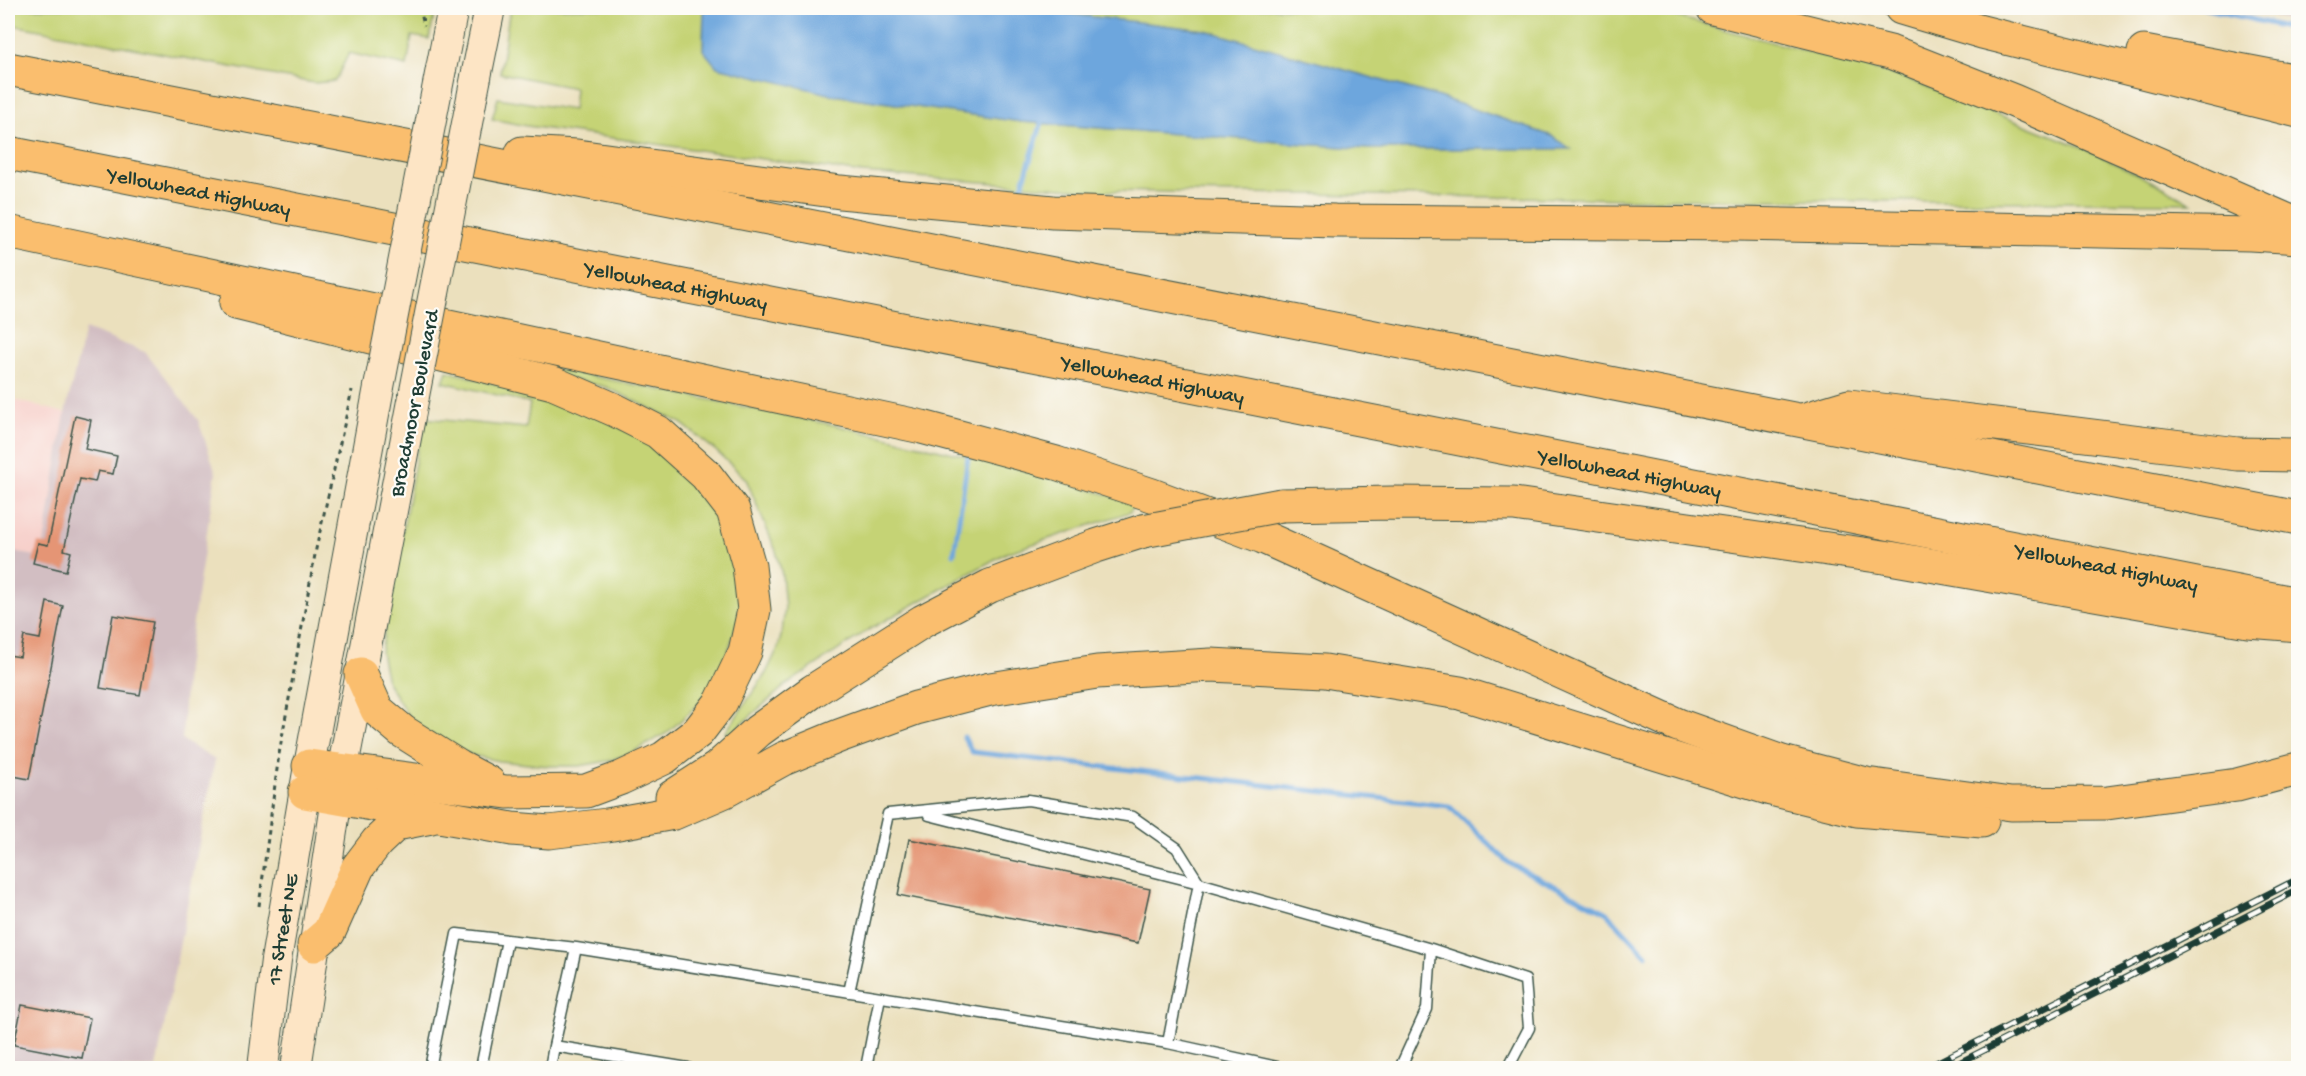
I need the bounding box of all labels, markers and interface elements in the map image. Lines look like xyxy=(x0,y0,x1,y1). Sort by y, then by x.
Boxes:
street label: Yellowhead Highway xyxy=(103,163,292,224)
street label: Yellowhead Highway xyxy=(580,257,769,318)
street label: Broadmoor Boulevard xyxy=(386,306,447,500)
street label: Yellowhead Highway xyxy=(1057,351,1246,412)
street label: Yellowhead Highway xyxy=(1533,445,1723,506)
street label: Yellowhead Highway xyxy=(2010,539,2200,600)
street label: 17 Street NE xyxy=(264,872,307,988)

